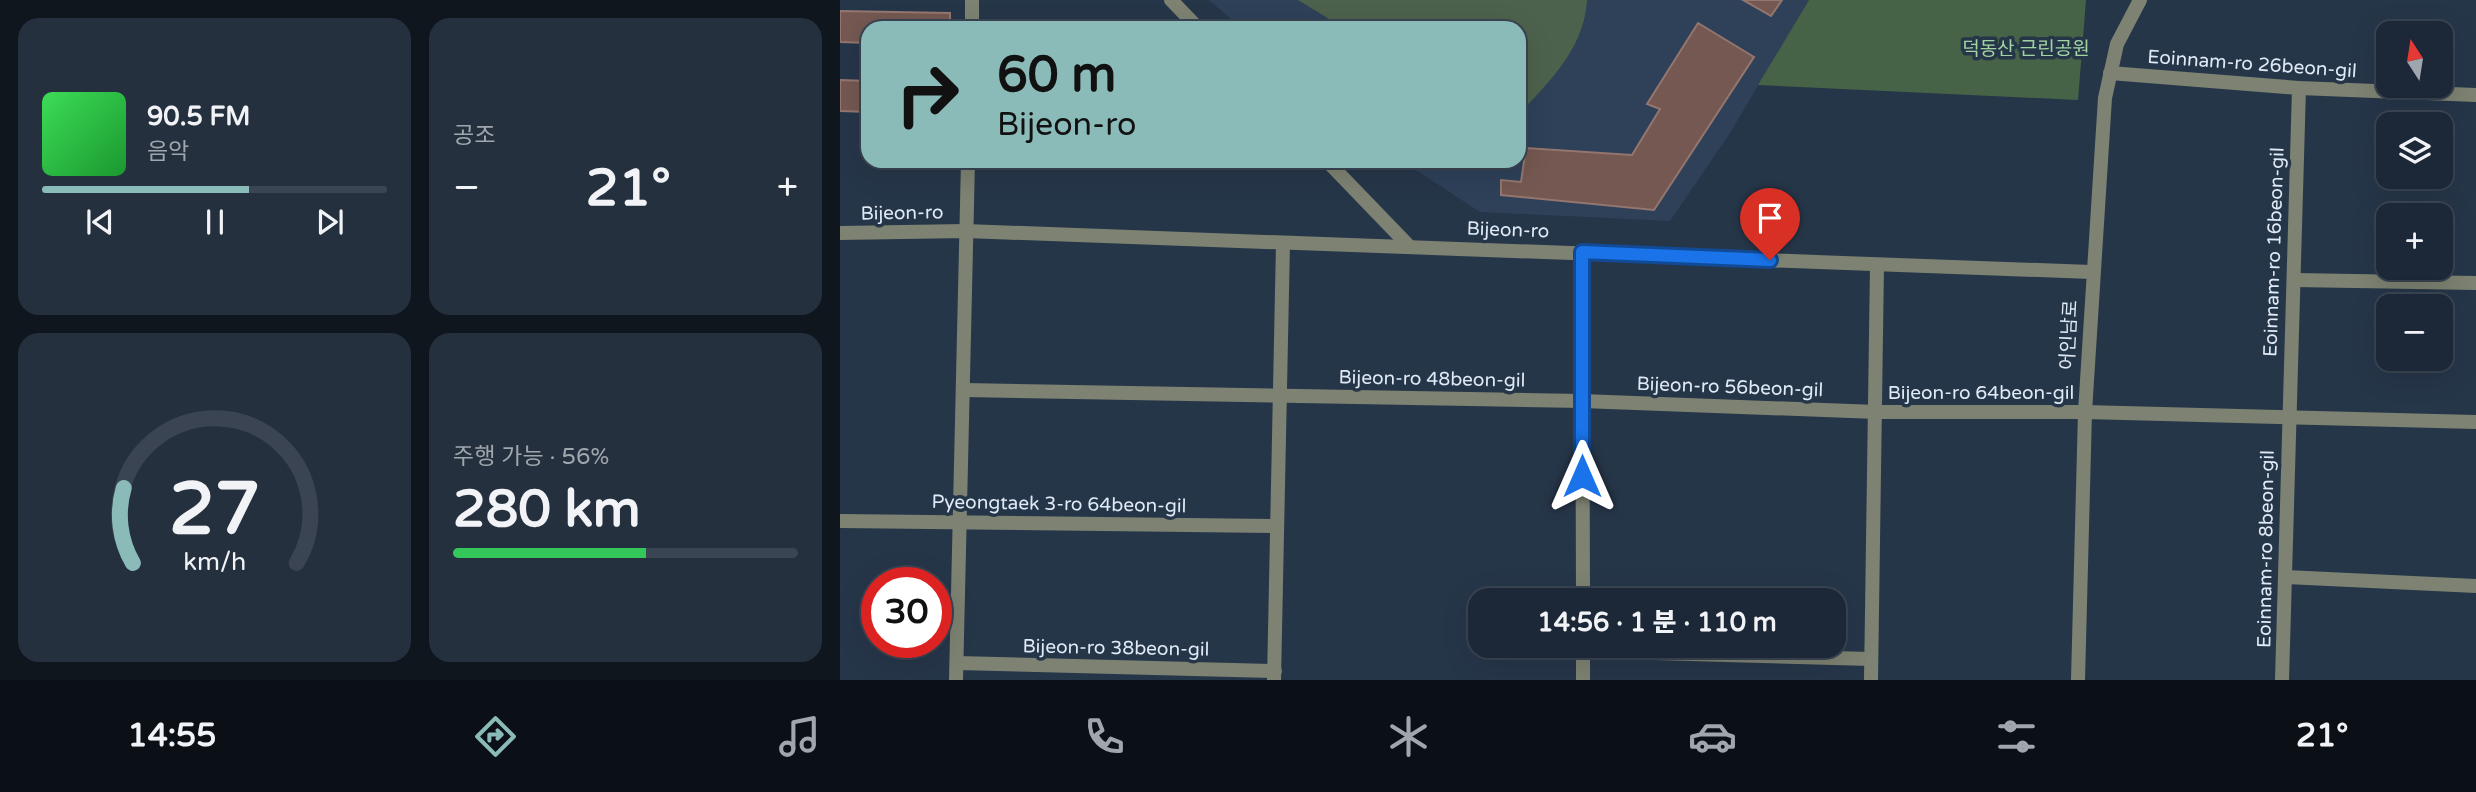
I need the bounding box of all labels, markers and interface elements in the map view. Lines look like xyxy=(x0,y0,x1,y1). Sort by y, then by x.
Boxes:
north arrow xyxy=(2376,21,2454,98)
map controls xyxy=(2376,21,2453,371)
park label: 덕동산 근린공원 xyxy=(1962,38,2090,60)
text: 60 m xyxy=(997,46,1116,105)
street label: Eoinnam-ro 26beon-gil xyxy=(2147,46,2357,82)
icon: right xyxy=(882,49,973,140)
text: 90.5 FM xyxy=(147,101,250,132)
text: Bijeon-ro xyxy=(997,106,1136,144)
button: layers xyxy=(2376,112,2453,189)
text: 공조 xyxy=(453,122,495,150)
text: 음악 xyxy=(147,138,189,166)
street label: Eoinnam-ro 16beon-gil xyxy=(2259,147,2289,357)
text: 21° xyxy=(586,157,671,220)
text: − xyxy=(453,165,480,211)
text: + xyxy=(777,165,798,211)
pin xyxy=(1740,188,1800,260)
icon: arrive xyxy=(1751,199,1789,237)
street label: Bijeon-ro xyxy=(860,201,944,225)
icon: previous xyxy=(81,203,119,241)
icon: pause xyxy=(196,203,234,241)
icon: next xyxy=(311,203,349,241)
button: + xyxy=(2376,203,2453,280)
street label: Bijeon-ro xyxy=(1466,218,1550,242)
button: − xyxy=(2376,294,2453,371)
street label: 어인남로 xyxy=(2056,300,2082,370)
street label: Bijeon-ro 48beon-gil xyxy=(1339,366,1525,392)
street label: Bijeon-ro 56beon-gil xyxy=(1636,373,1824,401)
street label: Bijeon-ro 64beon-gil xyxy=(1888,382,2074,404)
position arrow xyxy=(1545,439,1619,513)
text: 주행 가능 · 56% xyxy=(453,443,609,471)
street label: Eoinnam-ro 8beon-gil xyxy=(2253,450,2279,648)
text: 27 xyxy=(169,467,260,555)
text: 280 km xyxy=(453,478,641,541)
street label: Pyeongtaek 3-ro 64beon-gil xyxy=(931,491,1187,517)
text: km/h xyxy=(183,547,246,577)
speed limit sign: 30 xyxy=(861,567,952,658)
text: 14:56 · 1 분 · 110 m xyxy=(1537,607,1777,638)
street label: Bijeon-ro 38beon-gil xyxy=(1023,635,1209,661)
icon: directions xyxy=(471,712,520,761)
icon: music xyxy=(775,712,824,761)
icon: phone xyxy=(1080,712,1129,761)
icon: climate xyxy=(1384,712,1433,761)
icon: car xyxy=(1688,712,1737,761)
icon: filters xyxy=(1992,712,2041,761)
text: 14:55 xyxy=(128,717,216,755)
text: 21° xyxy=(2296,717,2348,755)

